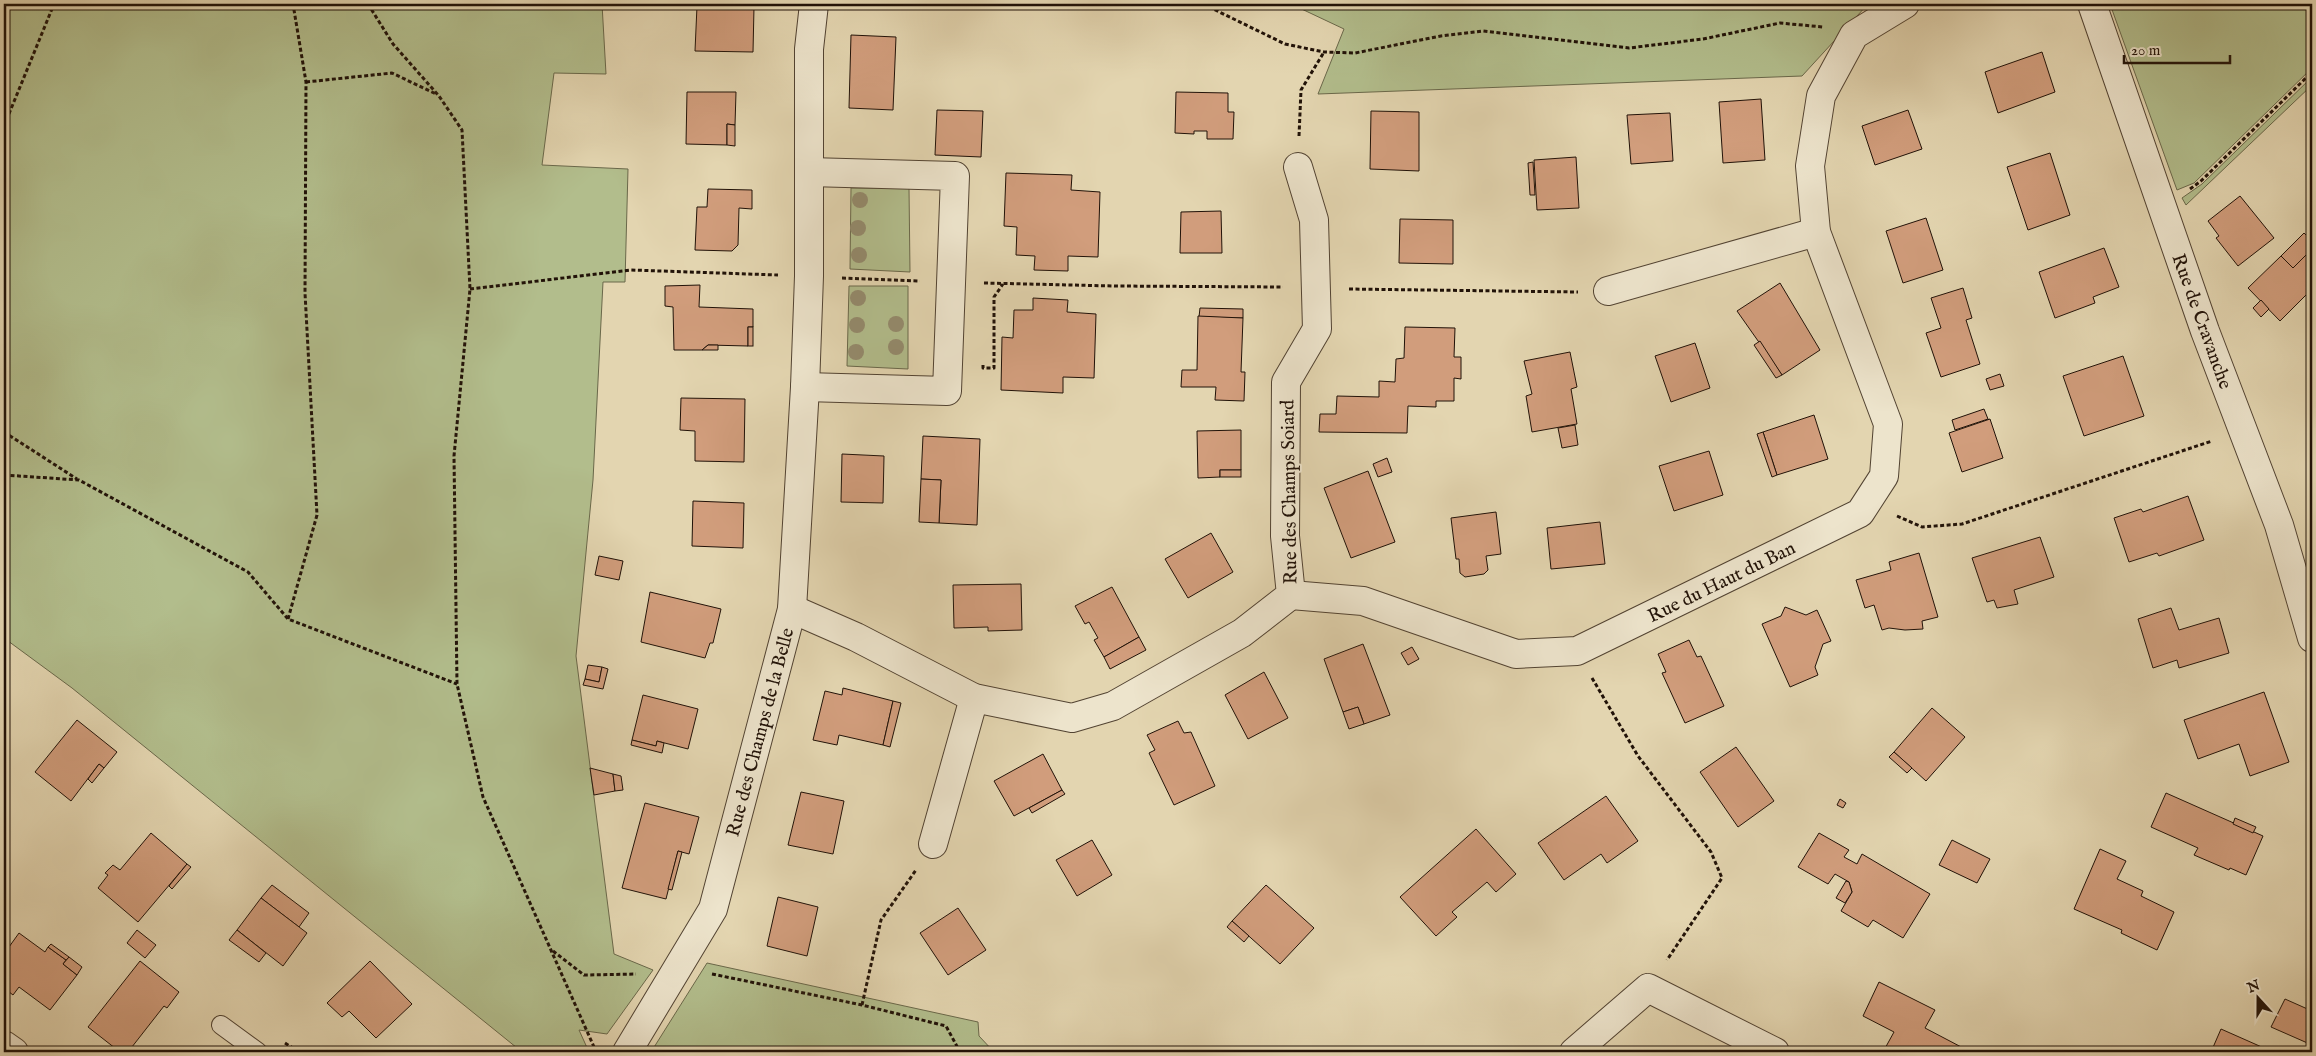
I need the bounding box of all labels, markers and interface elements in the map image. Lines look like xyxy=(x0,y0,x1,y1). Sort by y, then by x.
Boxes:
scale bar xyxy=(2124,32,2230,64)
text: 20 m xyxy=(2131,41,2161,60)
street label: Rue de Cravanche xyxy=(2166,251,2237,393)
street label: Rue des Champs Soiard xyxy=(1276,399,1304,585)
street label: Rue du Haut du Ban xyxy=(1644,537,1800,629)
street label: Rue des Champs de la Belle xyxy=(721,625,800,840)
north arrow xyxy=(2234,974,2284,1024)
text: N xyxy=(2244,976,2263,998)

